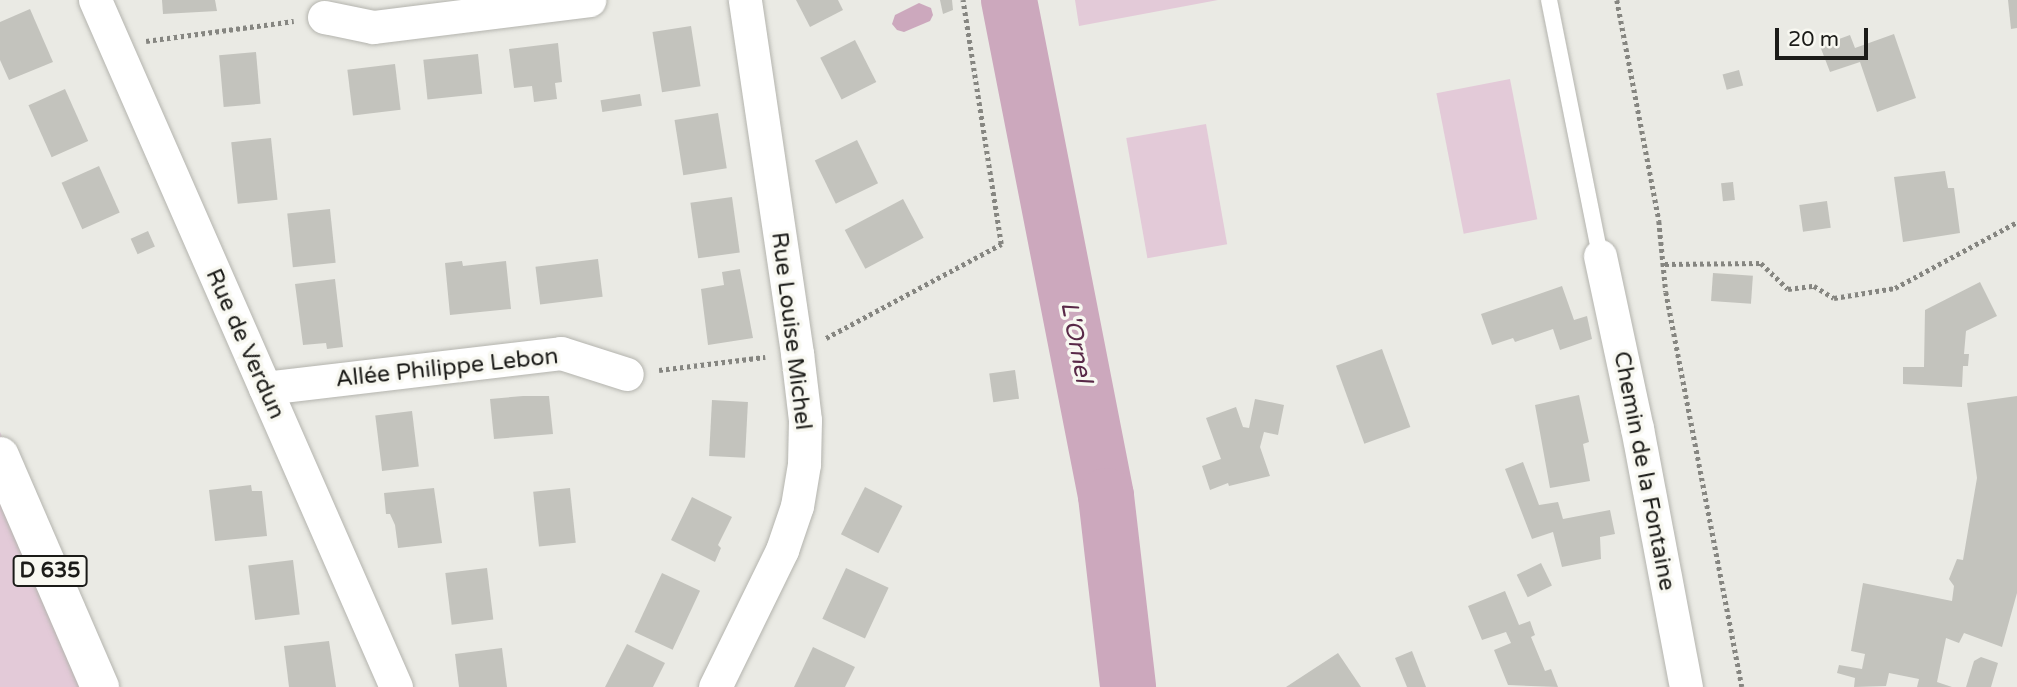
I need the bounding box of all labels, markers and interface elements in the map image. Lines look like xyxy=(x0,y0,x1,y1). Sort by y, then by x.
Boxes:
scale bar xyxy=(1779,14,1872,58)
text: 20 m xyxy=(1788,27,1839,52)
street label: Rue Louise Michel xyxy=(765,231,817,431)
street label: Rue de Verdun xyxy=(200,265,290,423)
water label: L'Ornel xyxy=(1054,299,1098,385)
street label: Allée Philippe Lebon xyxy=(334,343,560,393)
street label: Chemin de la Fontaine xyxy=(1607,349,1681,593)
road number: D 635 xyxy=(12,554,88,588)

